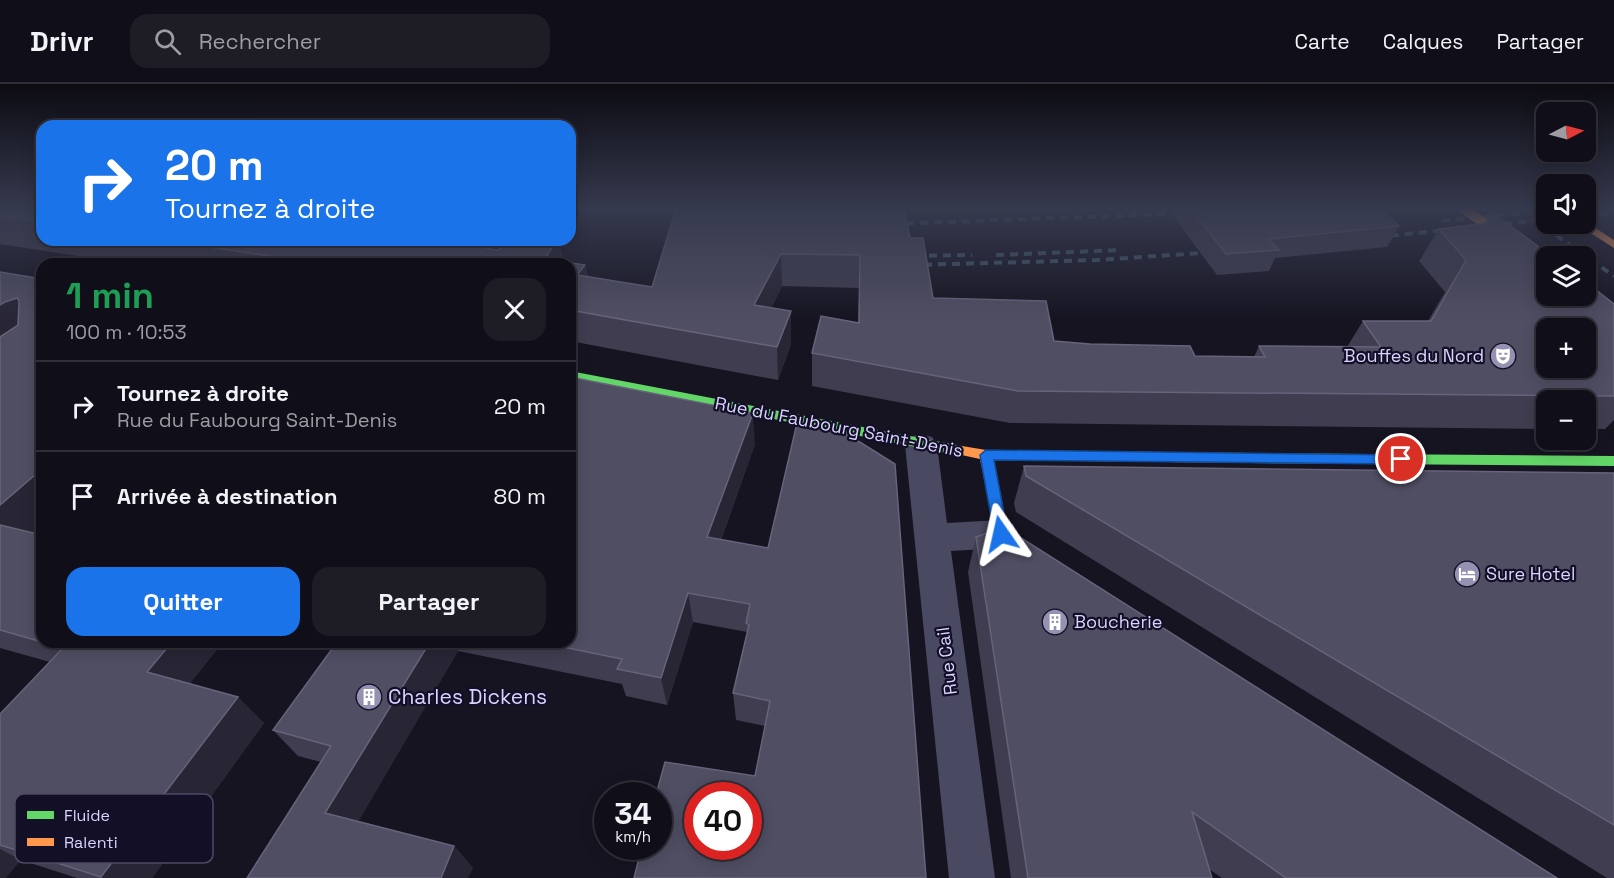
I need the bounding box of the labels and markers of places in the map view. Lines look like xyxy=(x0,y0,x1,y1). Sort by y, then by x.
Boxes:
theatre icon: Bouffes du Nord xyxy=(1488,341,1518,371)
place label: Bouffes du Nord xyxy=(1344,344,1484,367)
pin xyxy=(1375,433,1426,484)
hotel icon: Sure Hotel xyxy=(1452,559,1482,589)
place label: Sure Hotel xyxy=(1486,562,1575,585)
building icon: Boucherie xyxy=(1040,607,1070,637)
place label: Boucherie xyxy=(1074,610,1162,633)
building icon: Charles Dickens xyxy=(354,682,384,712)
place label: Charles Dickens xyxy=(388,683,547,710)

